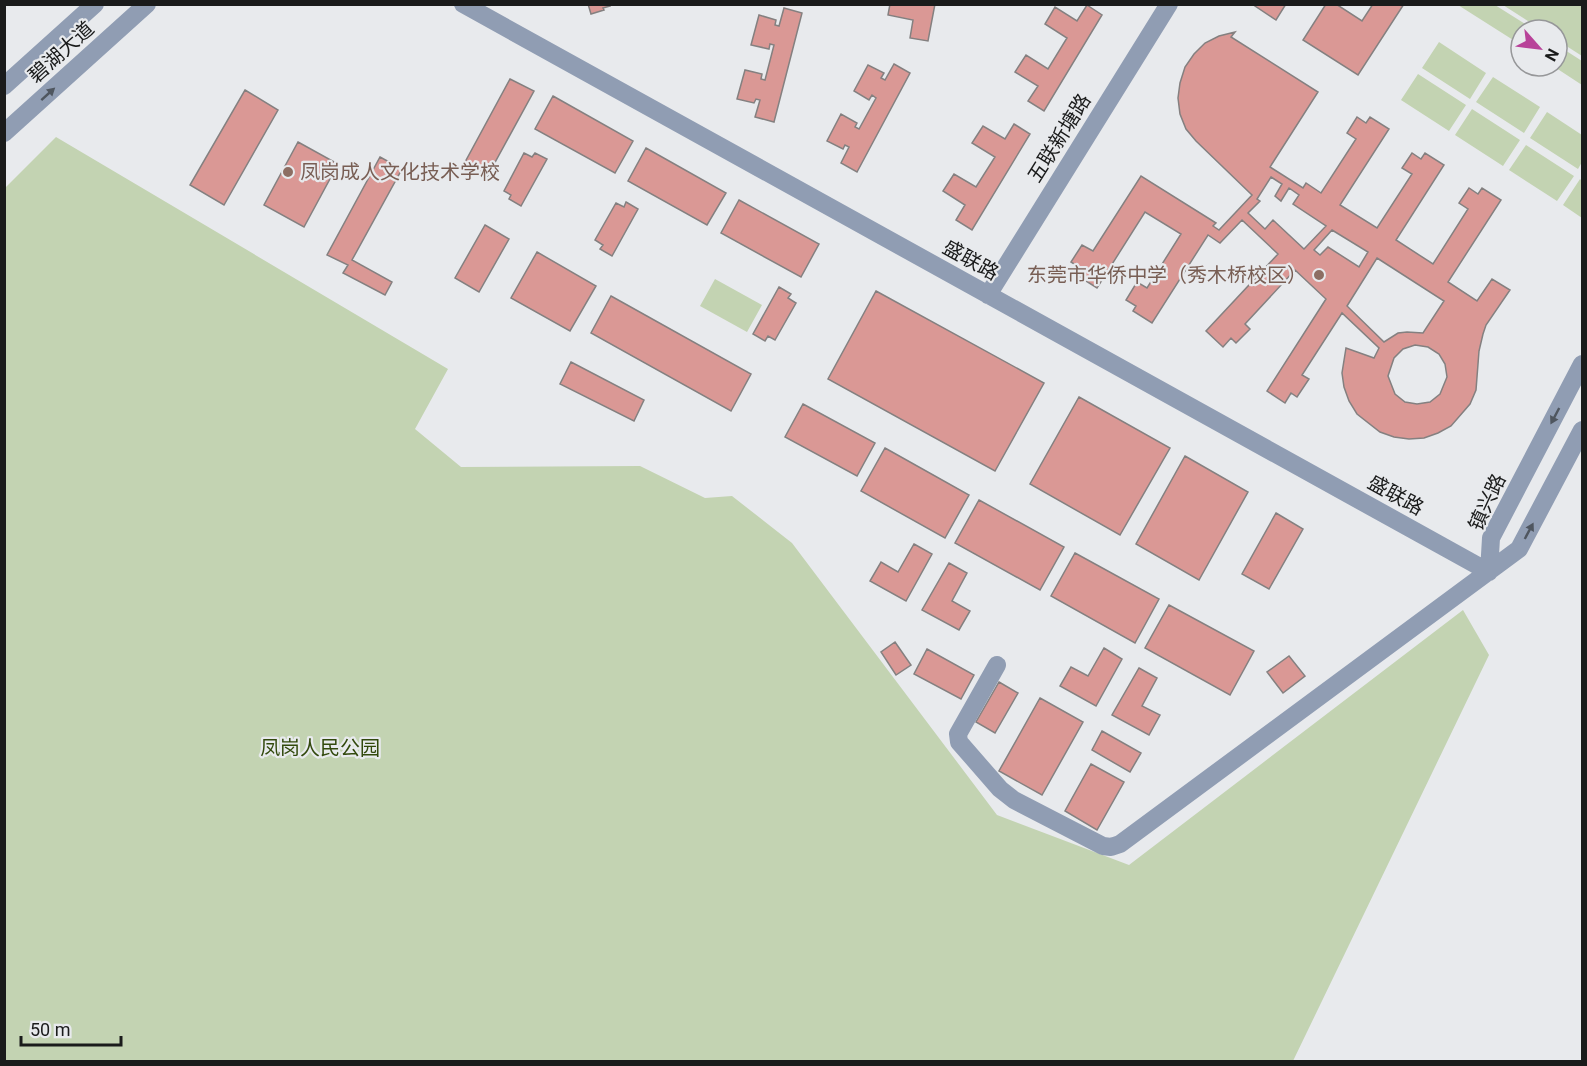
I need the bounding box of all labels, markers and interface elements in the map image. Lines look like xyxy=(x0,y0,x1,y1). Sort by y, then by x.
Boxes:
street label: 碧湖大道 xyxy=(23,16,99,88)
north arrow xyxy=(1509,18,1569,78)
text: N xyxy=(1541,45,1563,64)
one-way arrow xyxy=(40,88,55,101)
street label: 五联新塘路 xyxy=(1022,89,1096,187)
place label: 凤岗成人文化技术学校 xyxy=(300,160,500,184)
marker: 凤岗成人文化技术学校 xyxy=(281,165,295,179)
street label: 盛联路 xyxy=(939,235,1003,285)
place label: 东莞市华侨中学（秀木桥校区） xyxy=(1027,263,1307,287)
marker: 东莞市华侨中学（秀木桥校区） xyxy=(1312,268,1326,282)
one-way arrow xyxy=(1550,407,1560,424)
street label: 盛联路 xyxy=(1364,470,1428,520)
street label: 镇兴路 xyxy=(1463,470,1511,534)
one-way arrow xyxy=(1524,522,1534,539)
park label: 凤岗人民公园 xyxy=(260,736,380,760)
scale bar xyxy=(21,1009,122,1047)
text: 50 m xyxy=(30,1019,70,1040)

